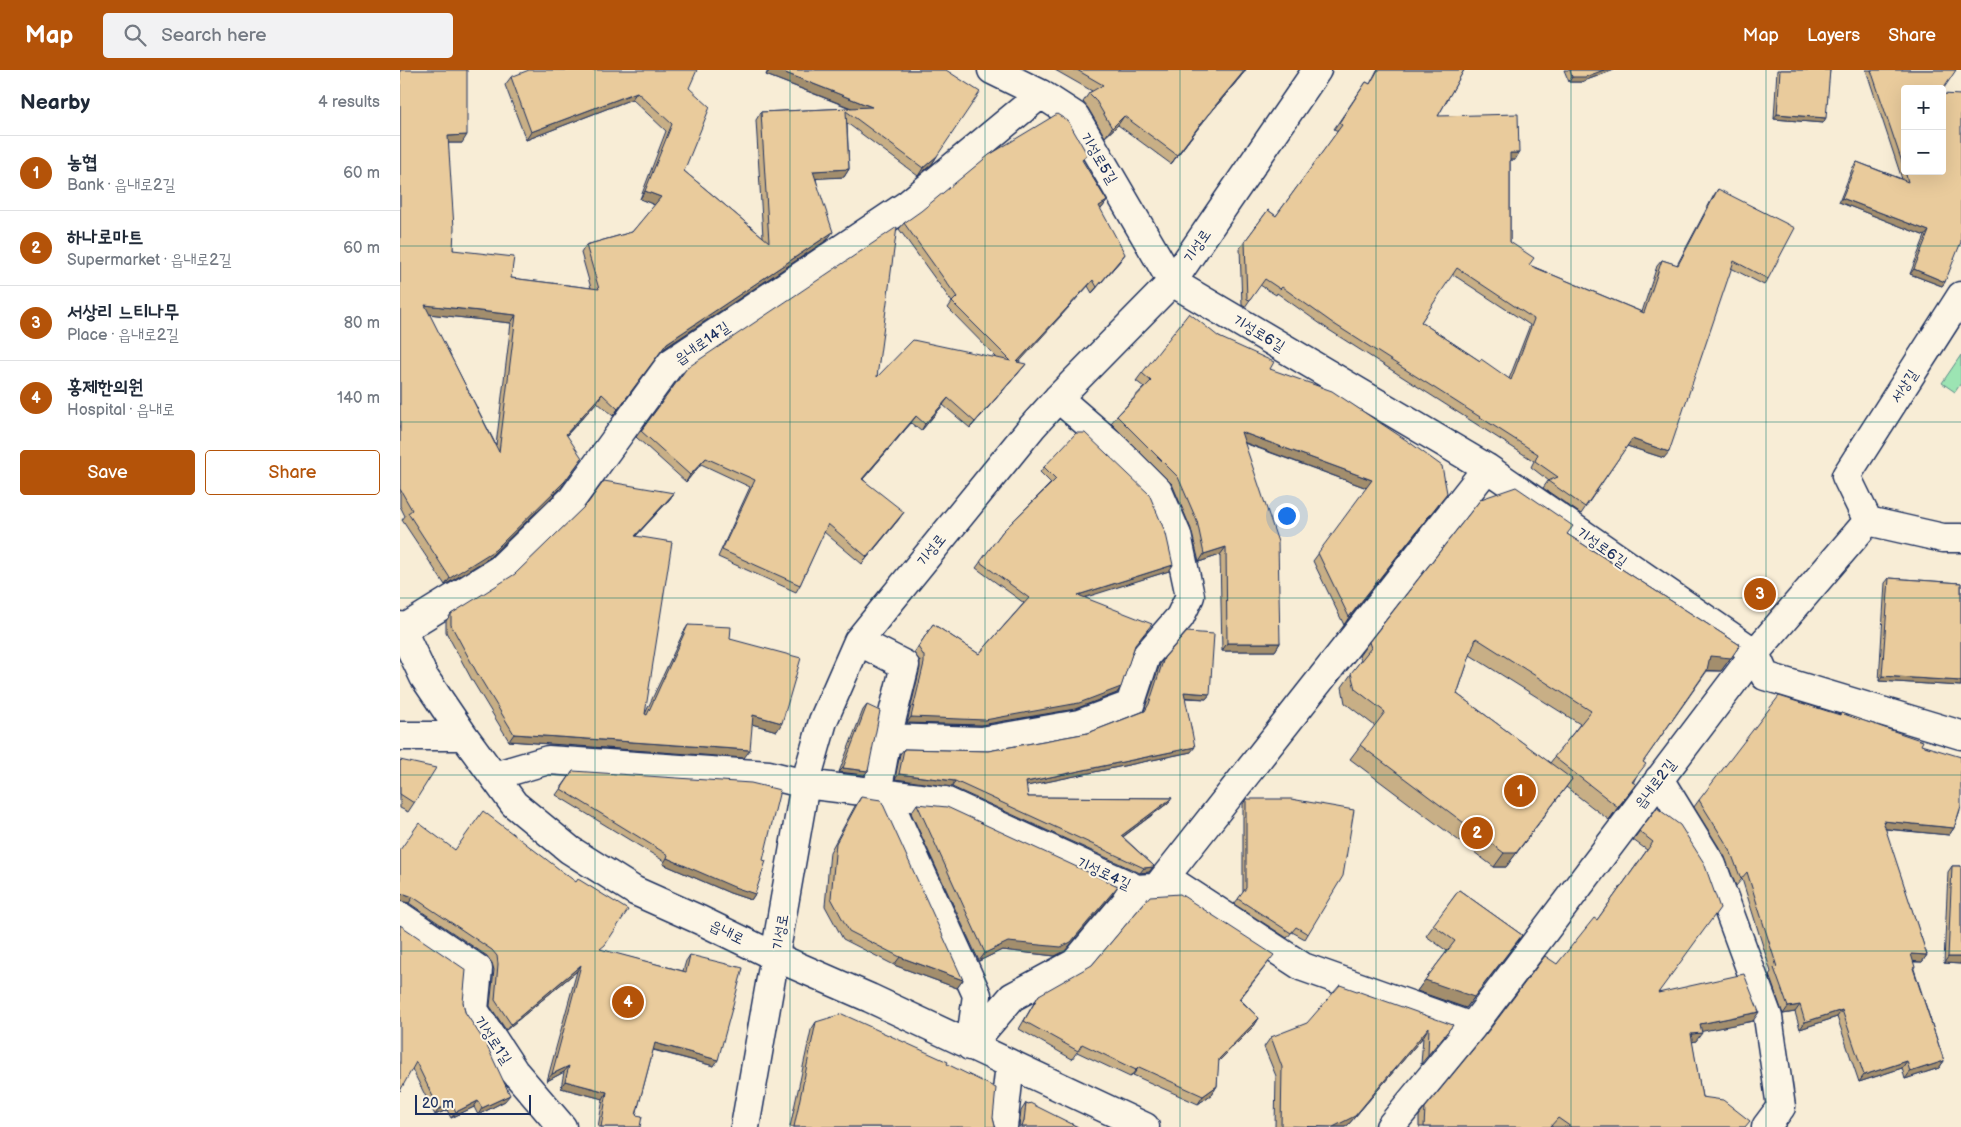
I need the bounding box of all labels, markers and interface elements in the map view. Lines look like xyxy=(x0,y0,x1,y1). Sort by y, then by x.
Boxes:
search box xyxy=(103,13,453,58)
text: Map xyxy=(25,21,73,50)
icon: search xyxy=(121,21,149,49)
text: Search here xyxy=(161,24,267,47)
text: Map xyxy=(1743,25,1779,46)
text: Layers xyxy=(1807,25,1860,46)
text: Share xyxy=(1888,25,1936,46)
map controls xyxy=(1901,85,1946,175)
button: + xyxy=(1901,85,1946,130)
text: Nearby xyxy=(20,90,90,115)
text: 4 results xyxy=(318,93,380,112)
street label: 기성로5길 xyxy=(1076,129,1121,188)
button: − xyxy=(1901,130,1946,175)
text: 농협 xyxy=(67,151,98,174)
text: 1 xyxy=(33,164,39,183)
text: 60 m xyxy=(343,164,380,183)
text: Bank · 읍내로2길 xyxy=(67,176,175,195)
text: 하나로마트 xyxy=(67,226,143,249)
street label: 기성로 xyxy=(1179,226,1215,267)
text: 2 xyxy=(31,239,41,258)
text: 60 m xyxy=(343,239,380,258)
text: Supermarket · 읍내로2길 xyxy=(67,251,232,270)
text: 서상리 느티나무 xyxy=(67,301,179,324)
street label: 기성로6길 xyxy=(1229,310,1288,356)
text: 3 xyxy=(31,314,41,333)
text: 80 m xyxy=(344,314,380,333)
street label: 읍내로14길 xyxy=(671,317,734,369)
text: Place · 읍내로2길 xyxy=(67,326,179,345)
street label: 서상길 xyxy=(1887,366,1922,407)
text: 홍제한의원 xyxy=(67,376,143,399)
text: 4 xyxy=(31,389,41,408)
text: 140 m xyxy=(337,389,380,408)
text: Hospital · 읍내로 xyxy=(67,401,175,420)
button: Save xyxy=(20,450,195,495)
button: Share xyxy=(205,450,380,495)
your location xyxy=(1274,503,1300,529)
street label: 기성로6길 xyxy=(1573,523,1631,572)
street label: 기성로 xyxy=(913,530,950,570)
pin: 3 xyxy=(1744,575,1776,613)
street label: 읍내로2길 xyxy=(1631,756,1680,813)
pin: 1 xyxy=(1504,772,1536,810)
pin: 2 xyxy=(1461,814,1493,852)
street label: 기성로4길 xyxy=(1074,853,1134,894)
street label: 기성로 xyxy=(768,913,793,952)
street label: 읍내로 xyxy=(706,916,747,949)
pin: 4 xyxy=(612,983,644,1021)
street label: 기성로1길 xyxy=(470,1013,516,1068)
scale bar xyxy=(415,1092,531,1115)
text: 20 m xyxy=(422,1095,454,1112)

